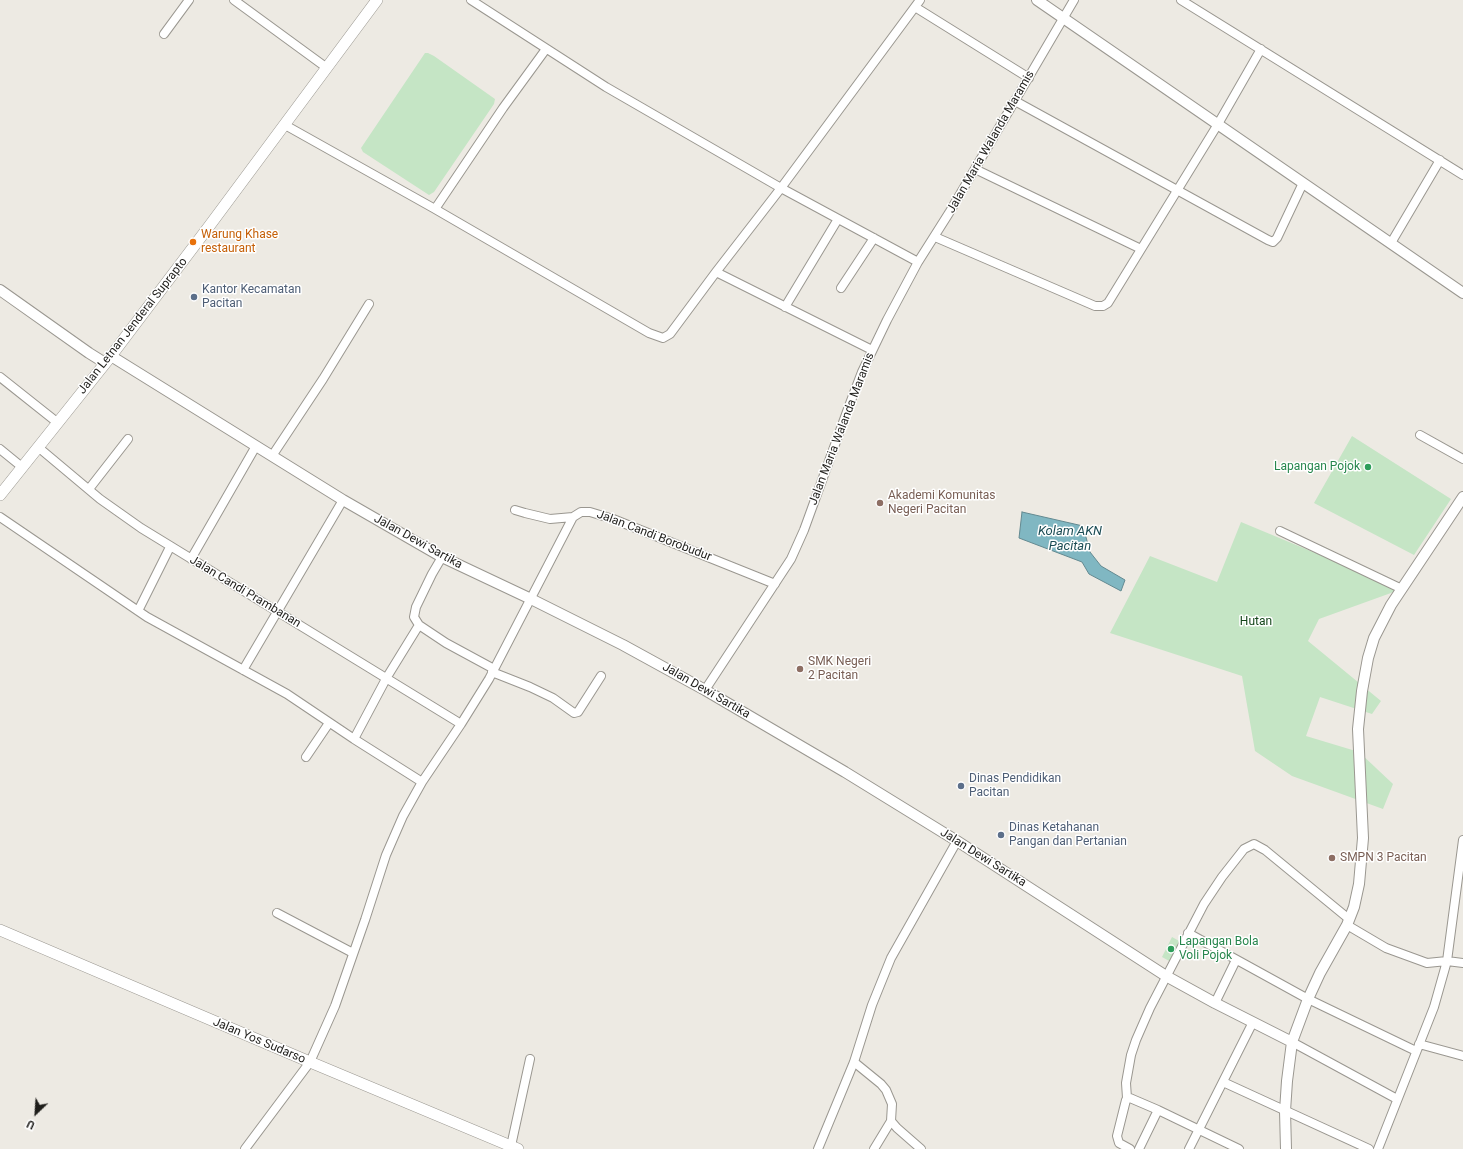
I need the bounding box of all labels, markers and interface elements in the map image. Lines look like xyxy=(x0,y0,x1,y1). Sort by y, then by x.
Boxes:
street label: Jalan Maria Walanda Maramis xyxy=(944,68,1038,216)
place label: Warung Khase restaurant xyxy=(201,228,278,256)
marker: Warung Khase restaurant xyxy=(188,237,198,247)
street label: Jalan Letnan Jenderal Suprapto xyxy=(75,255,191,397)
place label: Kantor Kecamatan Pacitan xyxy=(202,283,301,311)
marker: Kantor Kecamatan Pacitan xyxy=(189,292,199,302)
street label: Jalan Maria Walanda Maramis xyxy=(806,351,878,507)
place label: Lapangan Pojok xyxy=(1274,460,1360,474)
marker: Lapangan Pojok xyxy=(1363,462,1373,472)
place label: Akademi Komunitas Negeri Pacitan xyxy=(888,489,996,517)
marker: Akademi Komunitas Negeri Pacitan xyxy=(875,498,885,508)
street label: Jalan Candi Borobudur xyxy=(595,507,713,565)
street label: Jalan Dewi Sartika xyxy=(371,512,465,572)
water label: Kolam AKN Pacitan xyxy=(1038,524,1102,555)
street label: Jalan Candi Prambanan xyxy=(187,553,303,631)
park label: Hutan xyxy=(1240,615,1272,629)
place label: SMK Negeri 2 Pacitan xyxy=(808,655,871,683)
street label: Jalan Dewi Sartika xyxy=(660,660,752,722)
marker: SMK Negeri 2 Pacitan xyxy=(795,664,805,674)
place label: Dinas Pendidikan Pacitan xyxy=(969,772,1061,800)
marker: Dinas Pendidikan Pacitan xyxy=(956,781,966,791)
place label: Dinas Ketahanan Pangan dan Pertanian xyxy=(1009,821,1127,849)
street label: Jalan Dewi Sartika xyxy=(937,826,1029,890)
marker: Dinas Ketahanan Pangan dan Pertanian xyxy=(996,830,1006,840)
place label: SMPN 3 Pacitan xyxy=(1340,851,1427,865)
marker: SMPN 3 Pacitan xyxy=(1327,853,1337,863)
place label: Lapangan Bola Voli Pojok xyxy=(1179,935,1259,963)
marker: Lapangan Bola Voli Pojok xyxy=(1166,944,1176,954)
street label: Jalan Yos Sudarso xyxy=(211,1015,307,1067)
north arrow xyxy=(16,1093,56,1133)
text: U xyxy=(25,1117,37,1132)

